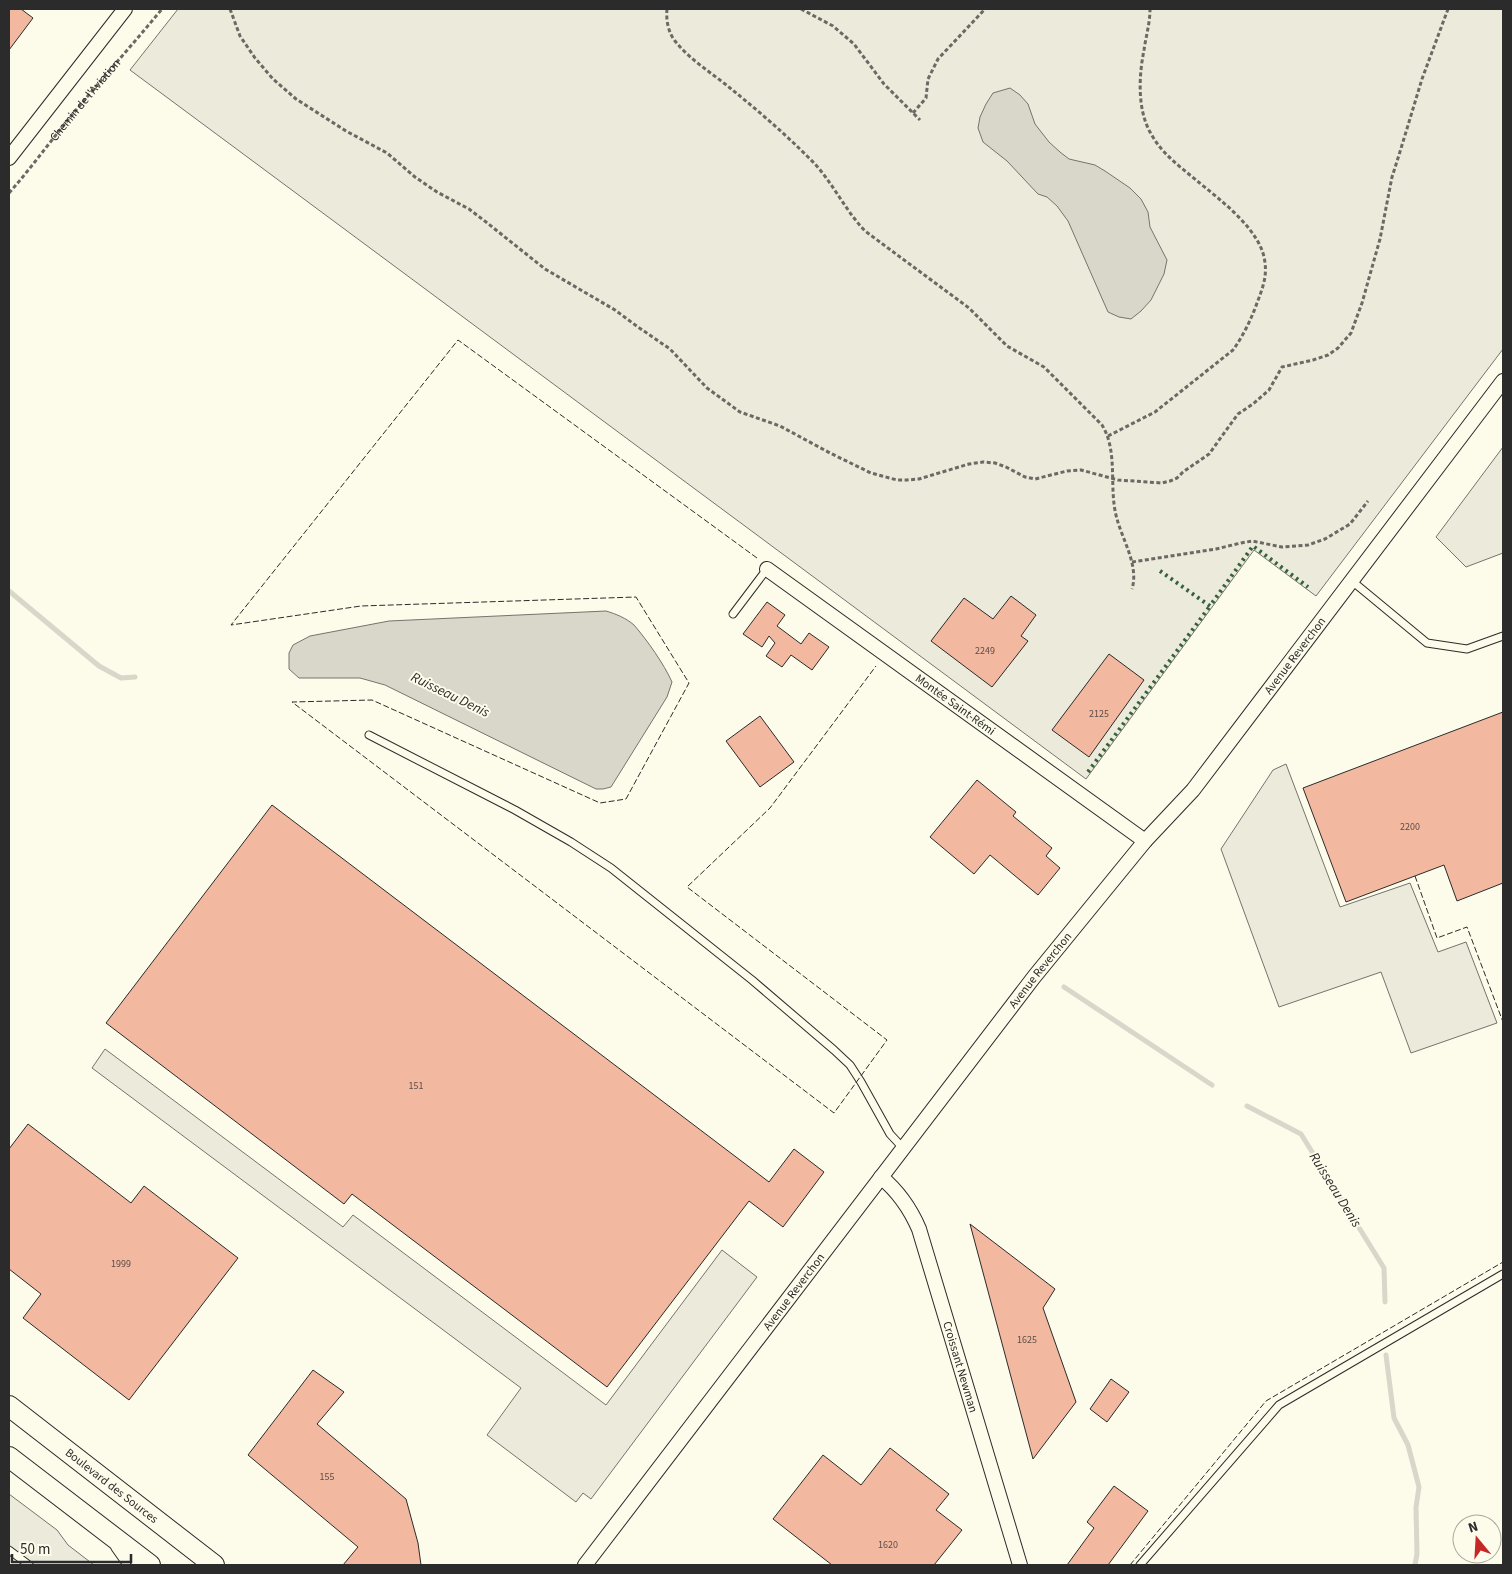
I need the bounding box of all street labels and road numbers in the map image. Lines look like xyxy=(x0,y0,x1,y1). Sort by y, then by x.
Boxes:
street label: Chemin de l'Aviation xyxy=(46,55,124,145)
street label: Avenue Reverchon xyxy=(1260,614,1330,698)
street label: Montée Saint-Rémi xyxy=(912,670,999,739)
street label: Avenue Reverchon xyxy=(1005,929,1076,1012)
street label: Avenue Reverchon xyxy=(759,1250,829,1334)
street label: Croissant Newman xyxy=(939,1319,982,1415)
street label: Boulevard des Sources xyxy=(62,1444,162,1527)

